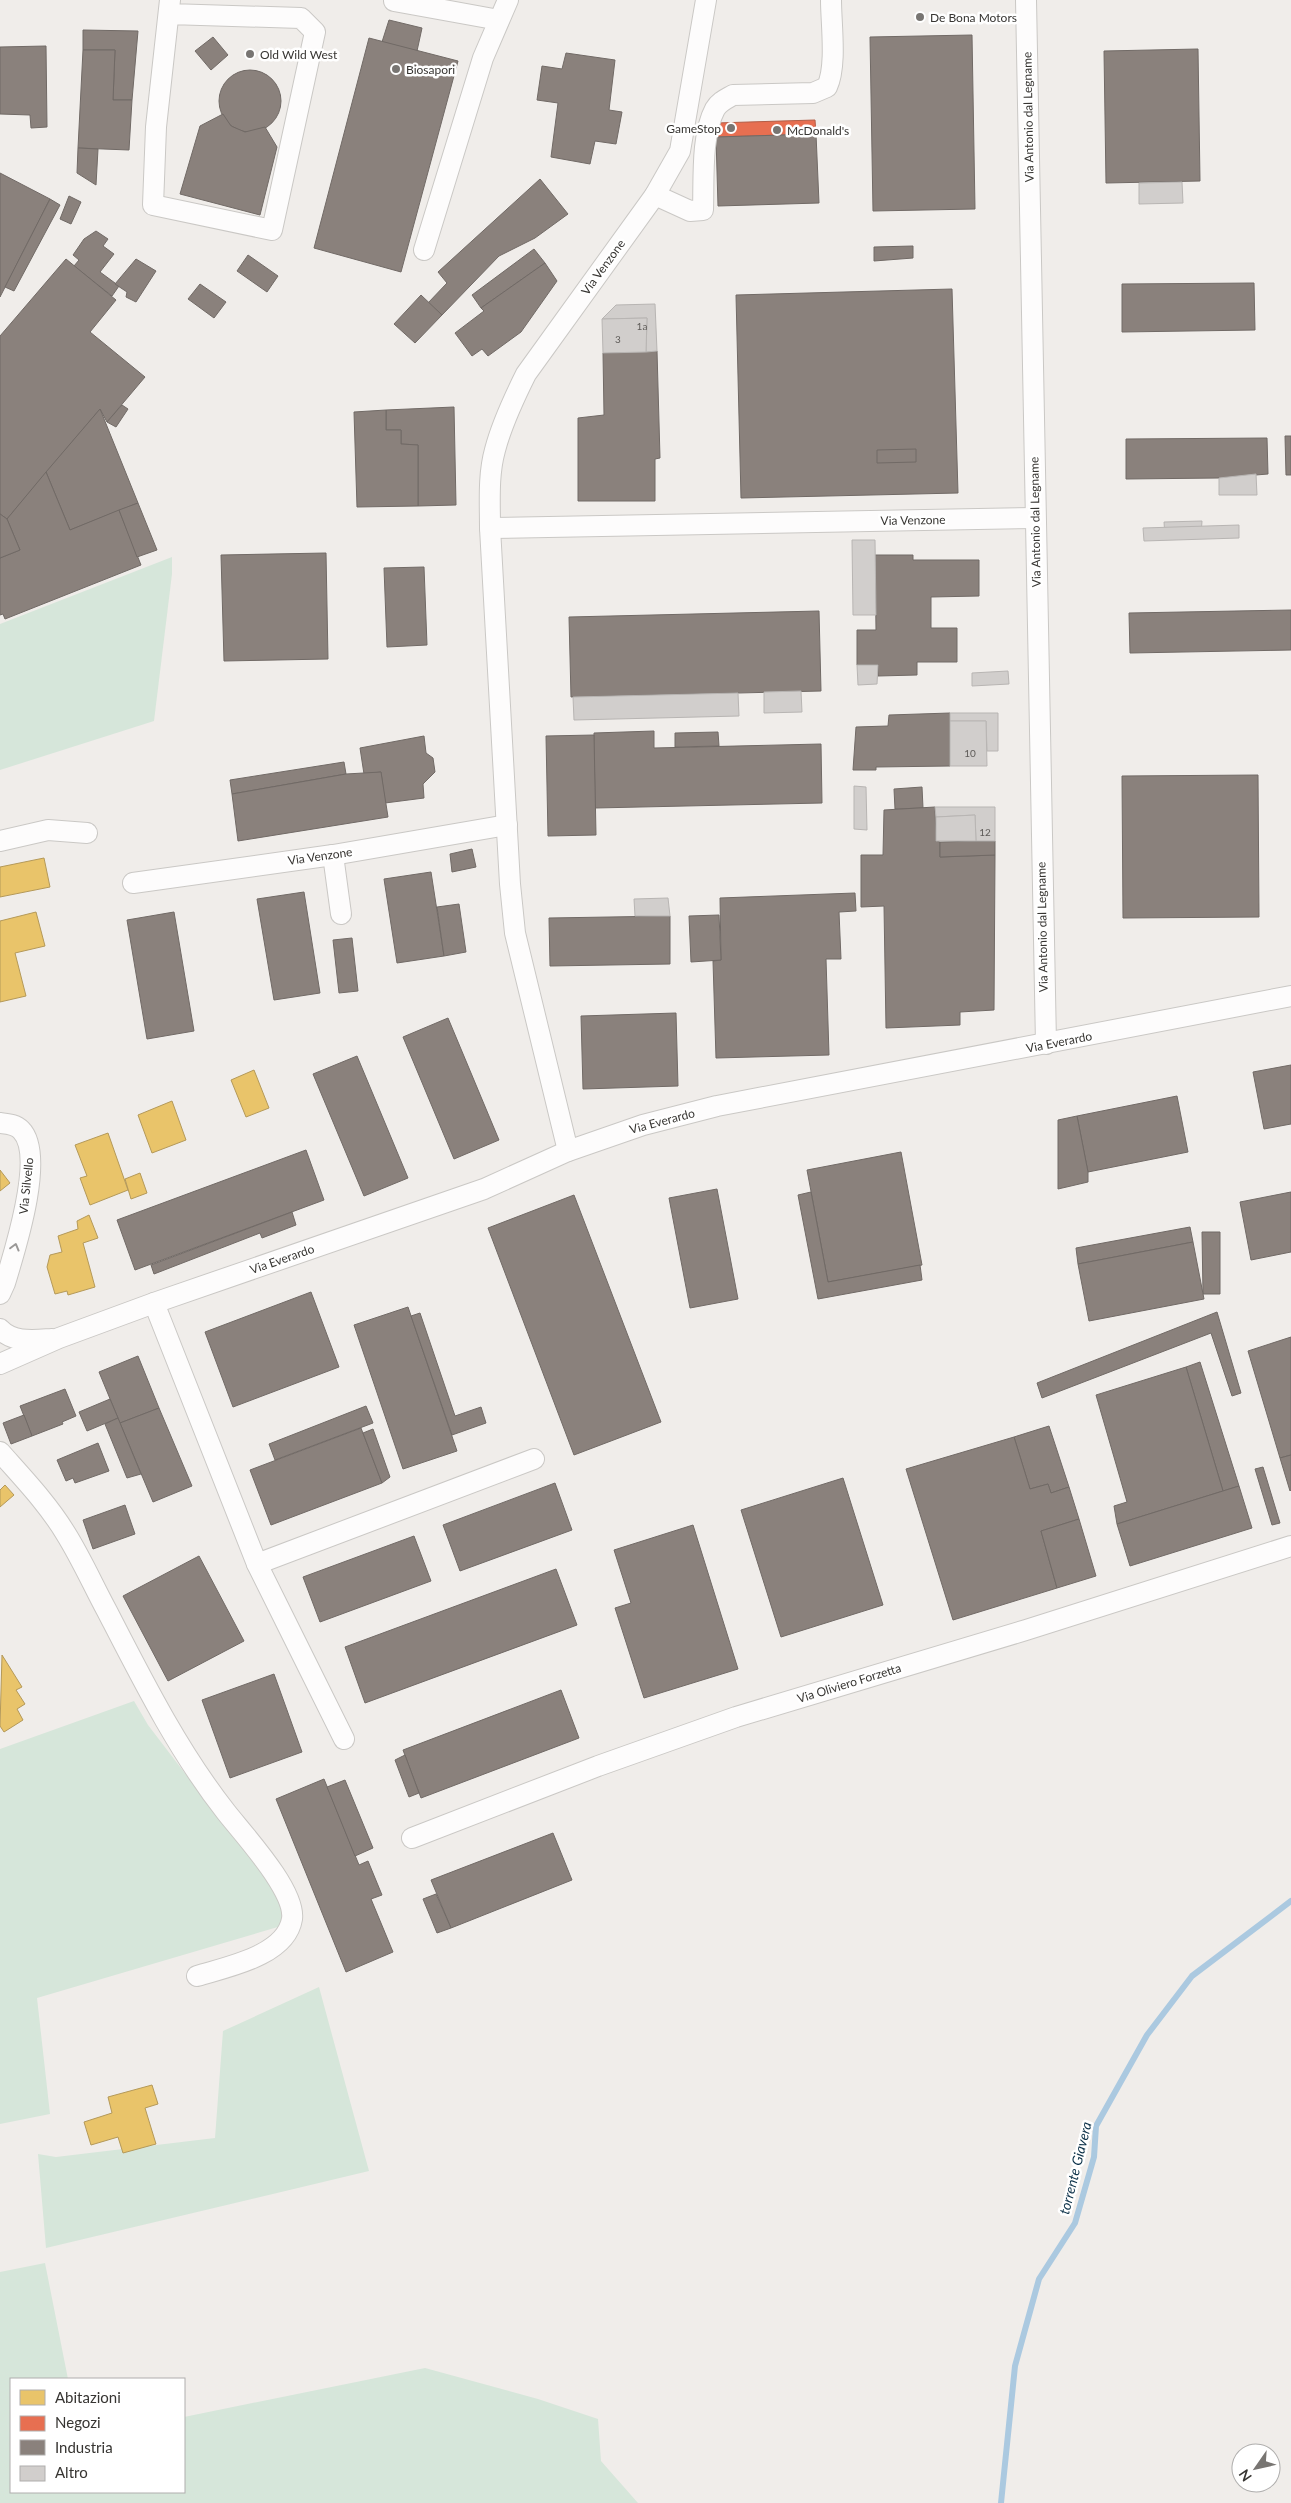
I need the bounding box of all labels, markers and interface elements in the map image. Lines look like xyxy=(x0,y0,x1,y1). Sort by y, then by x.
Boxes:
place label: De Bona Motors xyxy=(930,10,1017,25)
marker: De Bona Motors xyxy=(914,11,926,23)
place label: Old Wild West xyxy=(260,47,338,62)
marker: Old Wild West xyxy=(244,48,256,60)
street label: Via Antonio dal Legname xyxy=(1019,52,1037,182)
place label: Biosapori xyxy=(406,62,455,77)
marker: Biosapori xyxy=(390,63,402,75)
place label: GameStop xyxy=(666,121,721,136)
marker: GameStop xyxy=(725,122,737,134)
place label: McDonald's xyxy=(787,123,849,138)
marker: McDonald's xyxy=(771,124,783,136)
street label: Via Venzone xyxy=(578,236,628,298)
house number: 1a xyxy=(637,320,647,332)
house number: 3 xyxy=(615,333,621,345)
street label: Via Antonio dal Legname xyxy=(1026,457,1044,587)
street label: Via Venzone xyxy=(880,512,946,528)
house number: 10 xyxy=(964,747,976,759)
house number: 12 xyxy=(979,826,991,838)
street label: Via Venzone xyxy=(287,844,353,868)
street label: Via Antonio dal Legname xyxy=(1033,862,1051,992)
street label: Via Everardo xyxy=(1025,1028,1093,1056)
street label: Via Everardo xyxy=(628,1105,696,1137)
street label: Via Silvello xyxy=(16,1157,36,1215)
street label: Via Everardo xyxy=(248,1241,316,1277)
one-way arrow xyxy=(10,1244,20,1252)
street label: Via Oliviero Forzetta xyxy=(795,1660,903,1706)
water label: torrente Giavera xyxy=(1055,2120,1095,2216)
legend xyxy=(10,2378,185,2493)
text: Abitazioni xyxy=(55,2388,121,2406)
text: Negozi xyxy=(55,2413,101,2431)
text: Industria xyxy=(55,2438,113,2456)
north arrow xyxy=(1231,2443,1281,2493)
text: Altro xyxy=(55,2463,88,2481)
text: N xyxy=(1235,2466,1255,2485)

